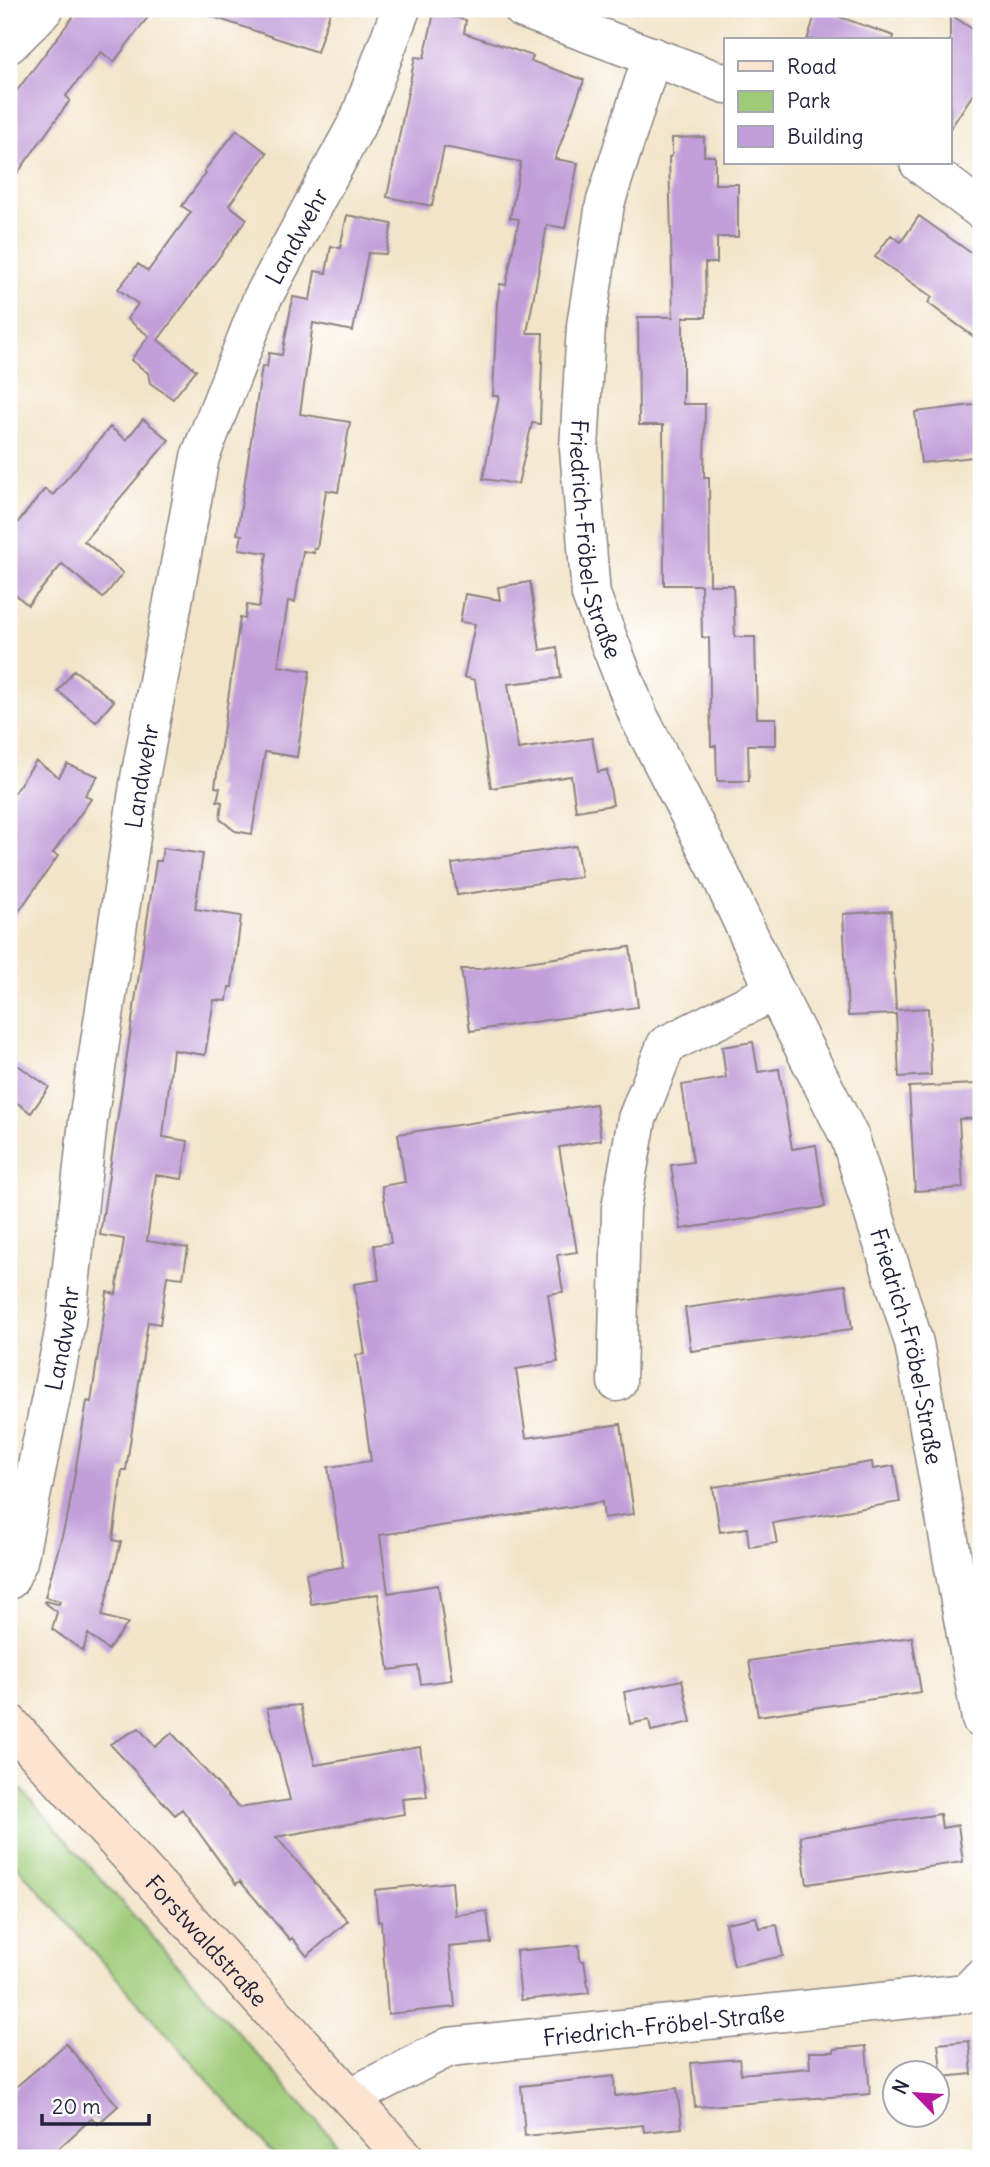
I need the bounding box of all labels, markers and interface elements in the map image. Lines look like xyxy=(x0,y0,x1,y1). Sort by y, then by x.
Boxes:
legend xyxy=(724,38,951,164)
text: Road xyxy=(787,53,836,80)
text: Park xyxy=(787,87,830,114)
text: Building xyxy=(787,123,863,150)
street label: Landwehr xyxy=(258,182,334,289)
street label: Friedrich-Fröbel-Straße xyxy=(564,419,629,663)
street label: Landwehr xyxy=(118,721,164,830)
street label: Friedrich-Fröbel-Straße xyxy=(864,1224,950,1467)
street label: Landwehr xyxy=(38,1284,84,1393)
street label: Forstwaldstraße xyxy=(140,1869,274,2012)
street label: Friedrich-Fröbel-Straße xyxy=(542,1998,786,2052)
north arrow xyxy=(881,2058,951,2128)
text: N xyxy=(887,2076,914,2098)
scale bar xyxy=(42,2083,149,2127)
text: 20 m xyxy=(52,2093,101,2120)

